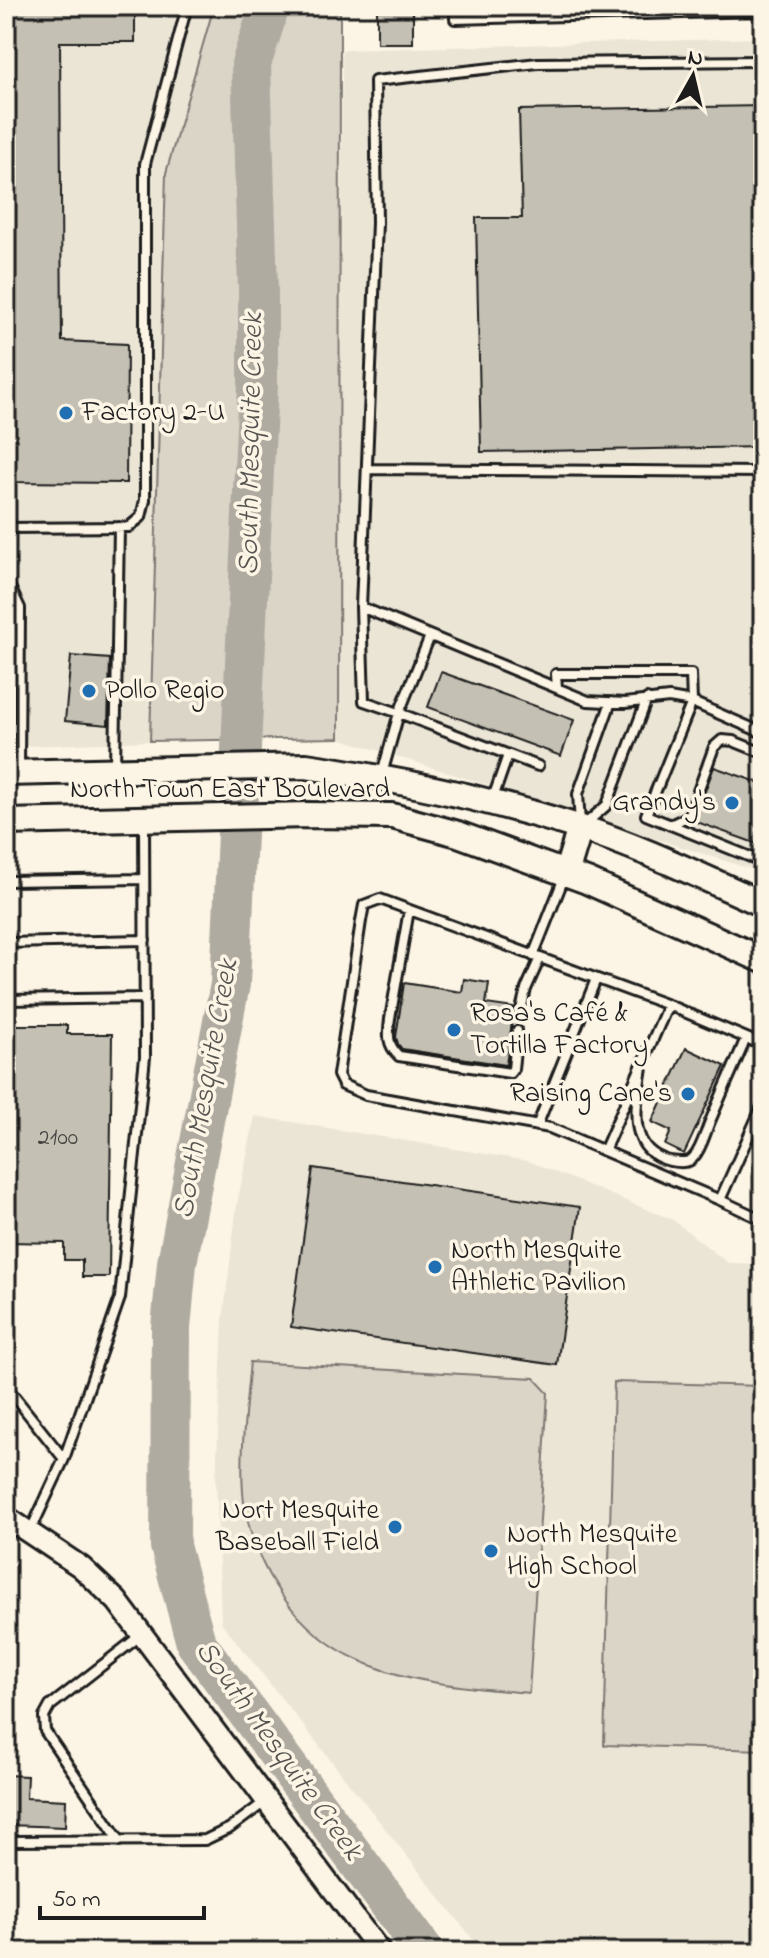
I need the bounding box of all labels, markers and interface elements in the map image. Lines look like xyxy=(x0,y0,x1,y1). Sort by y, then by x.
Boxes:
north arrow xyxy=(653,36,733,116)
text: N xyxy=(686,42,705,76)
water label: South Mesquite Creek xyxy=(228,311,276,576)
place label: Factory 2-U xyxy=(81,393,225,434)
marker: Factory 2-U xyxy=(57,404,75,422)
place label: Pollo Regio xyxy=(105,671,224,712)
marker: Pollo Regio xyxy=(80,682,98,700)
street label: North Town East Boulevard xyxy=(70,770,390,811)
place label: Grandy's xyxy=(612,783,716,824)
marker: Grandy's xyxy=(723,794,741,812)
water label: South Mesquite Creek xyxy=(163,954,252,1222)
place label: Rosa's Café & Tortilla Factory xyxy=(470,994,648,1067)
marker: Rosa's Café & Tortilla Factory xyxy=(445,1021,463,1039)
place label: Raising Cane's xyxy=(510,1074,672,1115)
marker: Raising Cane's xyxy=(679,1085,697,1103)
house number: 2100 xyxy=(38,1121,78,1156)
place label: North Mesquite Athletic Pavilion xyxy=(451,1231,626,1304)
marker: North Mesquite Athletic Pavilion xyxy=(426,1258,444,1276)
place label: Nort Mesquite Baseball Field xyxy=(215,1491,379,1564)
place label: North Mesquite High School xyxy=(507,1515,678,1588)
marker: Nort Mesquite Baseball Field xyxy=(386,1518,404,1536)
marker: North Mesquite High School xyxy=(482,1542,500,1560)
water label: South Mesquite Creek xyxy=(183,1632,374,1872)
scale bar xyxy=(40,1870,204,1920)
text: 50 m xyxy=(52,1883,101,1918)

